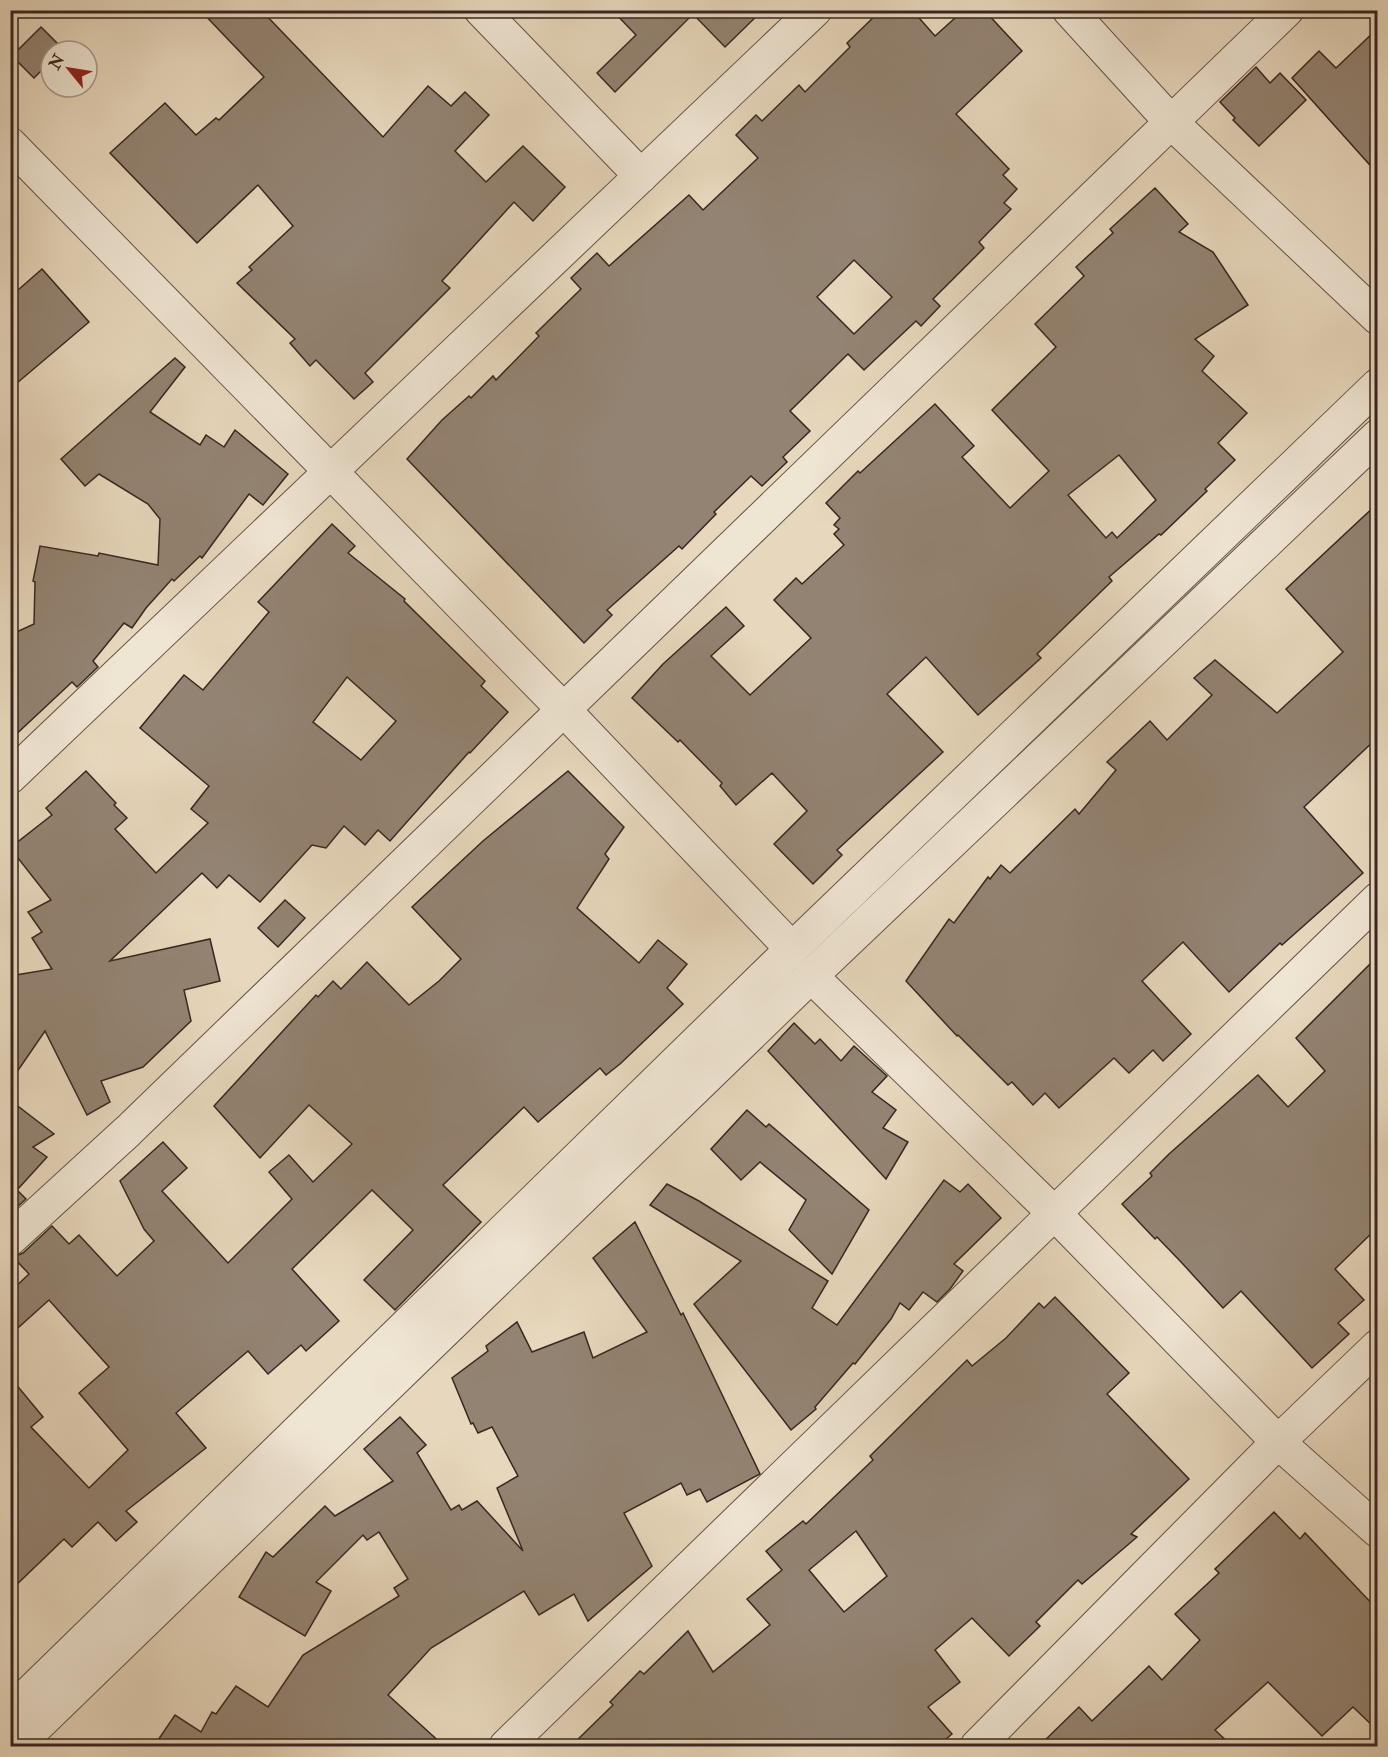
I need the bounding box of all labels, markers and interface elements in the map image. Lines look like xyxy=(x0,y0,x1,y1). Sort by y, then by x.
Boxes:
north arrow xyxy=(39,39,99,99)
text: N xyxy=(44,50,69,74)

